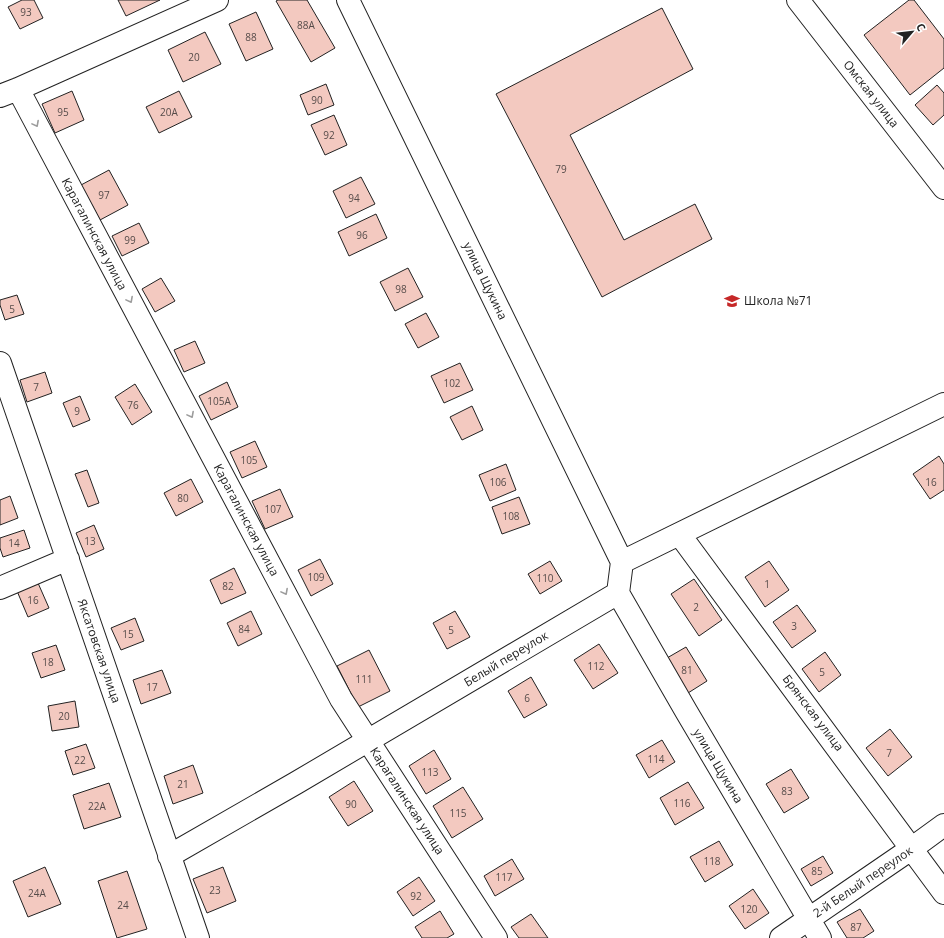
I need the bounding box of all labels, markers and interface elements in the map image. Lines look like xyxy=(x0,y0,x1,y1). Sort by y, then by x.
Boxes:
house number: 93 xyxy=(20,5,32,19)
north arrow xyxy=(892,12,932,52)
house number: 88А xyxy=(297,18,316,32)
text: С xyxy=(913,20,930,34)
house number: 88 xyxy=(245,30,257,44)
house number: 20 xyxy=(188,50,200,64)
street label: Омская улица xyxy=(840,56,903,131)
house number: 90 xyxy=(311,93,323,107)
house number: 95 xyxy=(57,105,69,119)
house number: 20А xyxy=(160,105,179,119)
one-way arrow xyxy=(31,120,39,127)
house number: 92 xyxy=(323,128,335,142)
house number: 79 xyxy=(555,162,567,176)
street label: Карагалинская улица xyxy=(58,175,131,293)
house number: 97 xyxy=(98,188,110,202)
house number: 94 xyxy=(348,191,360,205)
house number: 96 xyxy=(356,228,368,242)
house number: 99 xyxy=(124,233,136,247)
street label: улица Щукина xyxy=(459,239,512,322)
house number: 98 xyxy=(395,282,407,296)
school or university icon: Школа №71 xyxy=(723,292,741,310)
place label: Школа №71 xyxy=(744,292,812,309)
one-way arrow xyxy=(125,296,133,304)
house number: 5 xyxy=(9,302,15,316)
house number: 102 xyxy=(443,376,461,390)
house number: 7 xyxy=(33,380,39,394)
house number: 105А xyxy=(207,394,231,408)
house number: 76 xyxy=(127,398,139,412)
house number: 9 xyxy=(74,404,80,418)
one-way arrow xyxy=(186,411,194,418)
house number: 105 xyxy=(240,453,258,467)
street label: Карагалинская улица xyxy=(210,461,283,579)
house number: 106 xyxy=(489,475,507,489)
house number: 16 xyxy=(925,475,937,489)
house number: 80 xyxy=(177,491,189,505)
house number: 107 xyxy=(264,502,282,516)
house number: 108 xyxy=(502,509,520,523)
house number: 13 xyxy=(84,534,96,548)
house number: 14 xyxy=(8,536,20,550)
house number: 109 xyxy=(307,570,325,584)
house number: 110 xyxy=(536,571,554,585)
house number: 1 xyxy=(764,577,770,591)
house number: 82 xyxy=(222,579,234,593)
one-way arrow xyxy=(280,588,287,595)
house number: 16 xyxy=(27,593,39,607)
street label: Яксатовская улица xyxy=(74,597,125,705)
house number: 2 xyxy=(693,600,699,614)
house number: 3 xyxy=(791,619,797,633)
house number: 84 xyxy=(238,622,250,636)
house number: 5 xyxy=(448,623,454,637)
street label: Белый переулок xyxy=(460,626,552,690)
house number: 15 xyxy=(122,627,134,641)
house number: 18 xyxy=(42,655,54,669)
house number: 112 xyxy=(587,659,605,673)
house number: 81 xyxy=(681,663,693,677)
house number: 5 xyxy=(819,665,825,679)
street label: Брянская улица xyxy=(779,671,848,755)
house number: 111 xyxy=(355,672,373,686)
house number: 17 xyxy=(146,680,158,694)
house number: 6 xyxy=(524,691,530,705)
house number: 20 xyxy=(58,709,70,723)
street label: улица Щукина xyxy=(689,725,747,806)
street label: Карагалинская улица xyxy=(366,744,449,858)
house number: 7 xyxy=(886,746,892,760)
house number: 114 xyxy=(647,752,665,766)
house number: 22 xyxy=(74,753,86,767)
house number: 113 xyxy=(421,765,439,779)
house number: 21 xyxy=(177,777,189,791)
house number: 83 xyxy=(781,784,793,798)
house number: 116 xyxy=(673,796,691,810)
house number: 90 xyxy=(345,797,357,811)
house number: 22А xyxy=(88,799,107,813)
house number: 115 xyxy=(449,806,467,820)
street label: 2-й Белый переулок xyxy=(809,841,917,921)
house number: 118 xyxy=(703,854,721,868)
house number: 85 xyxy=(811,864,823,878)
house number: 117 xyxy=(495,870,513,884)
house number: 23 xyxy=(209,883,221,897)
house number: 24А xyxy=(28,886,47,900)
house number: 92 xyxy=(410,889,422,903)
house number: 24 xyxy=(117,898,129,912)
house number: 120 xyxy=(740,902,758,916)
house number: 87 xyxy=(850,920,862,934)

